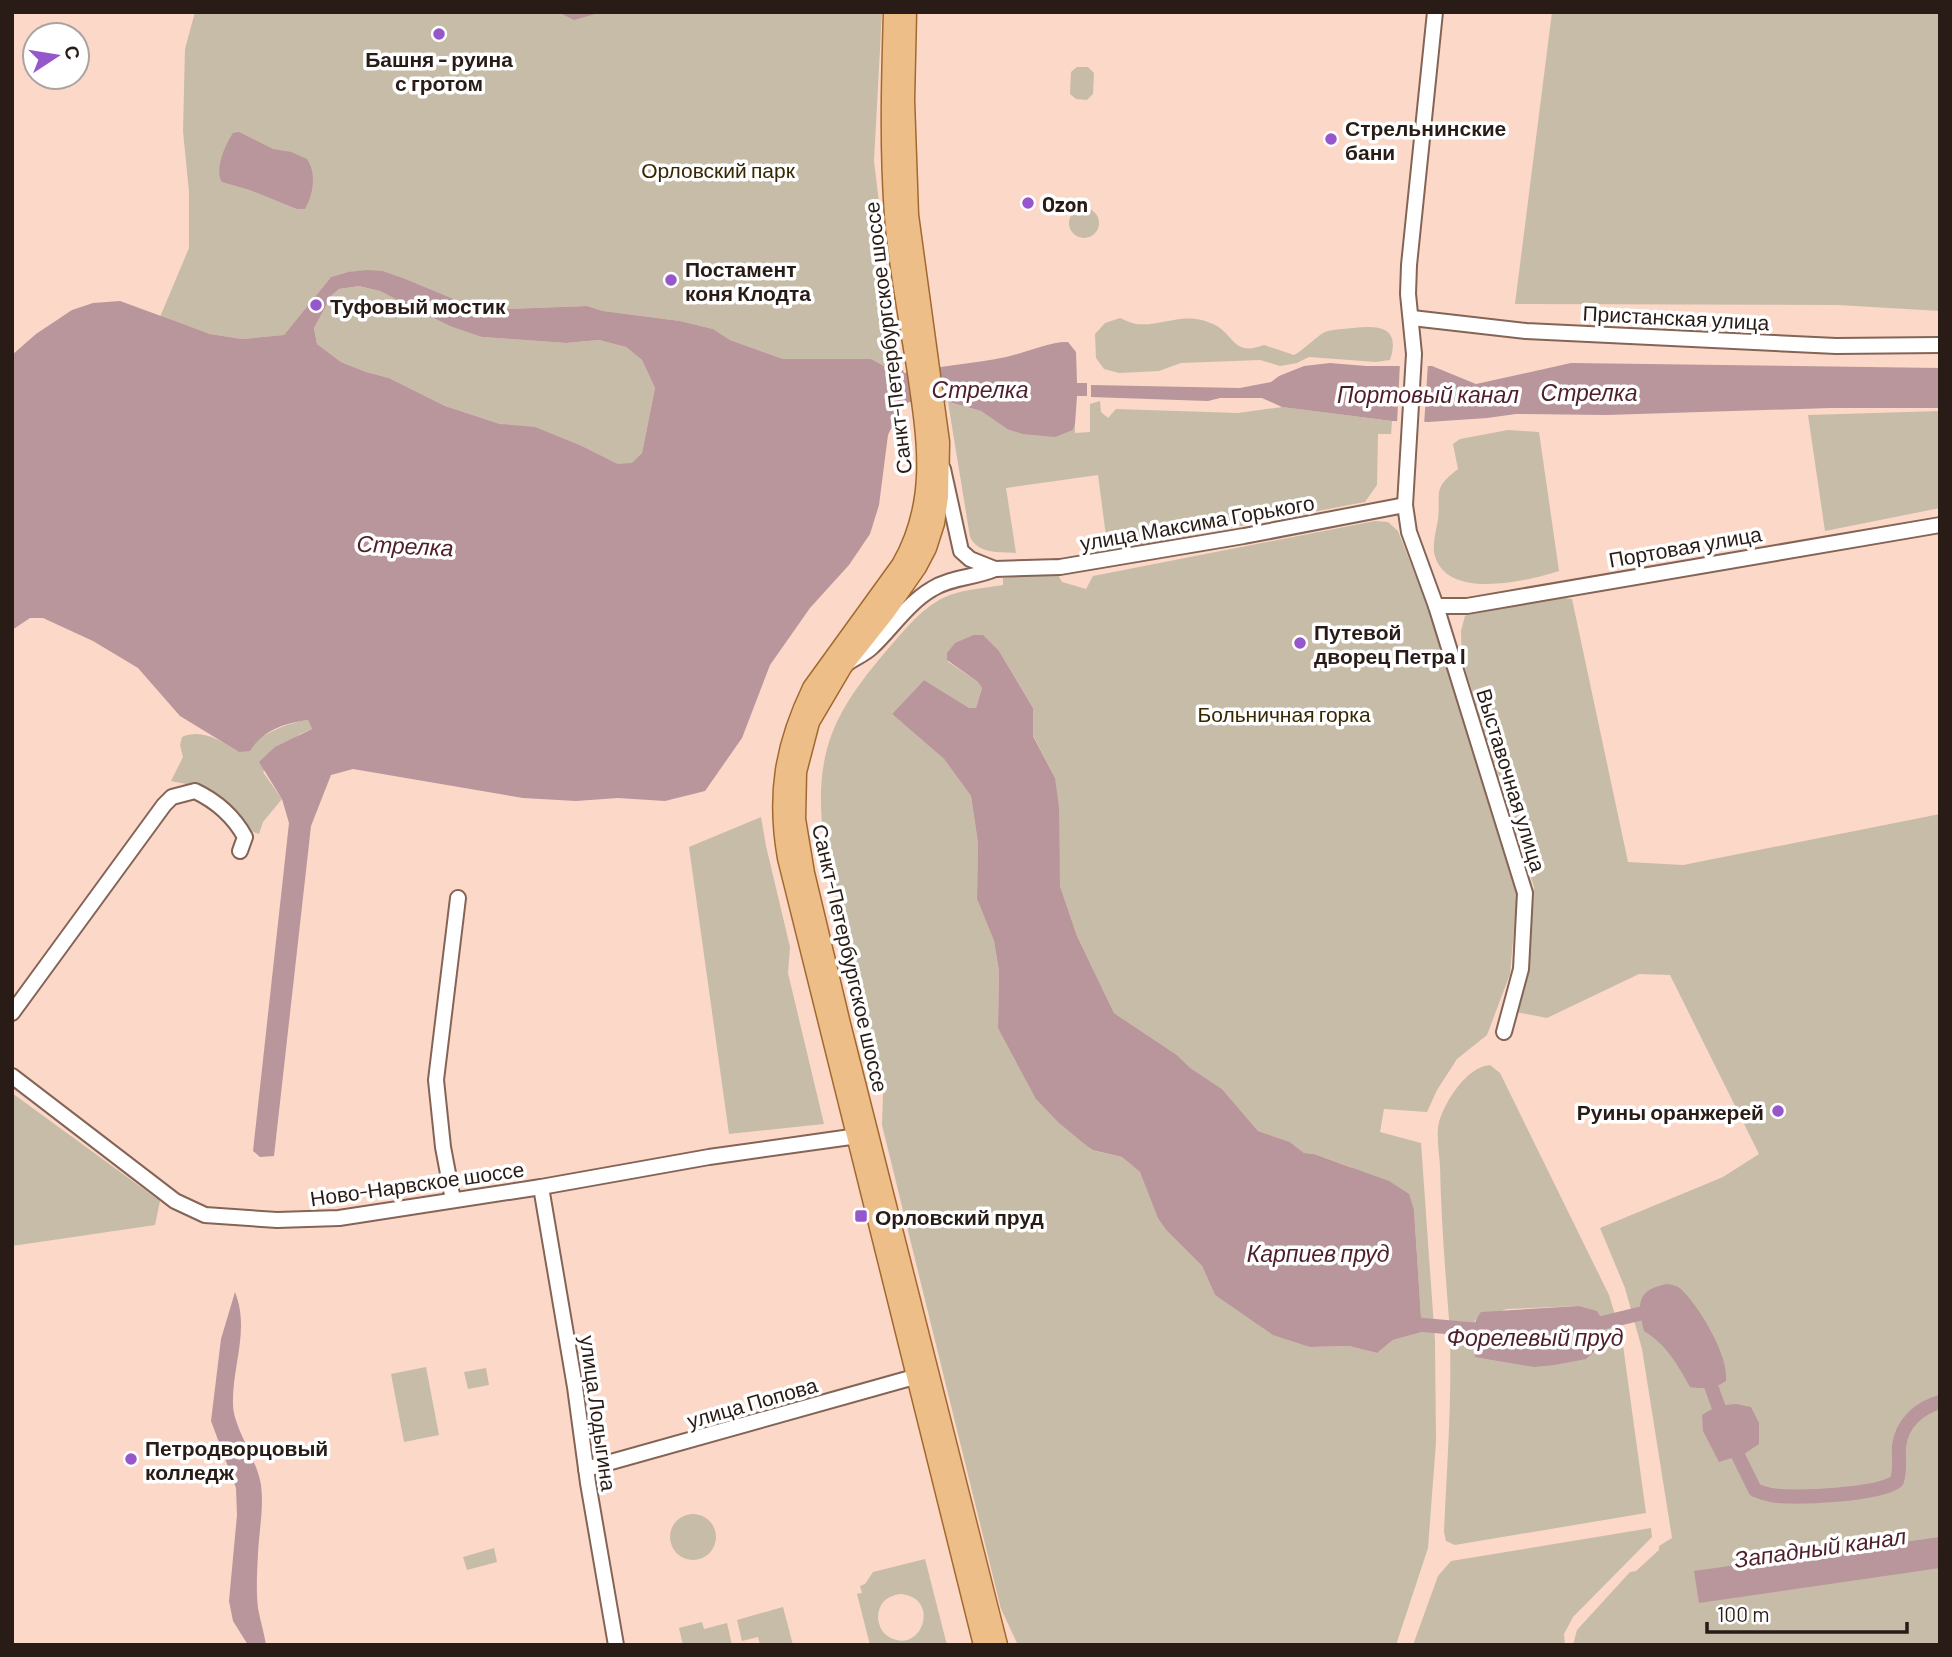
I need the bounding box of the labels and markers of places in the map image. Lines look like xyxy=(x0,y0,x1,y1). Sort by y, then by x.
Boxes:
marker: Башня - руина с гротом xyxy=(431,26,447,42)
place label: Башня - руина с гротом xyxy=(365,46,513,95)
place label: Стрельнинские бани xyxy=(1345,115,1506,164)
marker: Стрельнинские бани xyxy=(1323,131,1339,147)
place label: Ozon xyxy=(1042,191,1088,216)
marker: Ozon xyxy=(1020,195,1036,211)
place label: Постамент коня Клодта xyxy=(685,256,811,305)
marker: Постамент коня Клодта xyxy=(663,272,679,288)
place label: Туфовый мостик xyxy=(330,293,506,318)
marker: Туфовый мостик xyxy=(308,297,324,313)
place label: Путевой дворец Петра I xyxy=(1314,619,1465,668)
marker: Путевой дворец Петра I xyxy=(1292,635,1308,651)
place label: Руины оранжерей xyxy=(1577,1099,1764,1124)
marker: Руины оранжерей xyxy=(1770,1103,1786,1119)
place label: Орловский пруд xyxy=(875,1204,1044,1229)
marker: Орловский пруд xyxy=(853,1208,869,1224)
place label: Петродворцовый колледж xyxy=(145,1435,328,1484)
marker: Петродворцовый колледж xyxy=(123,1451,139,1467)

